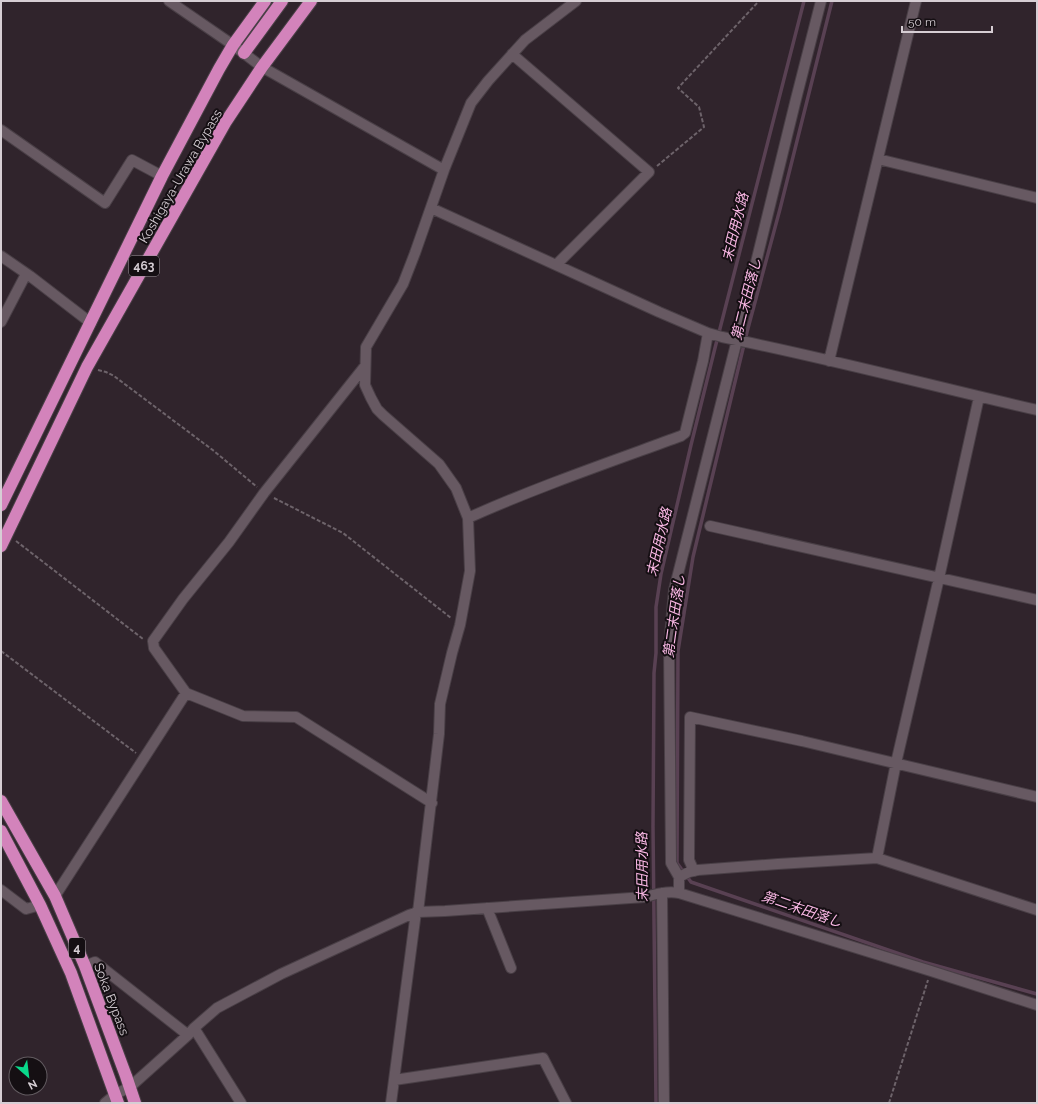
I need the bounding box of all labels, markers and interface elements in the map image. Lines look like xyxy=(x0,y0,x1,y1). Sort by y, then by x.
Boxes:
scale bar xyxy=(902,8,992,34)
text: 50 m xyxy=(908,15,936,29)
street label: Koshigaya-Urawa Bypass xyxy=(136,107,225,246)
water label: 末田用水路 xyxy=(719,190,751,263)
road number: 463 xyxy=(129,256,159,276)
water label: 第二末田落し xyxy=(728,256,764,342)
water label: 末田用水路 xyxy=(643,505,675,578)
water label: 第二末田落し xyxy=(660,573,688,659)
water label: 末田用水路 xyxy=(633,831,651,902)
water label: 第二末田落し xyxy=(760,888,844,930)
road number: 4 xyxy=(69,938,85,958)
street label: Soka Bypass xyxy=(91,961,132,1037)
north arrow xyxy=(8,1056,48,1096)
text: N xyxy=(26,1077,39,1092)

